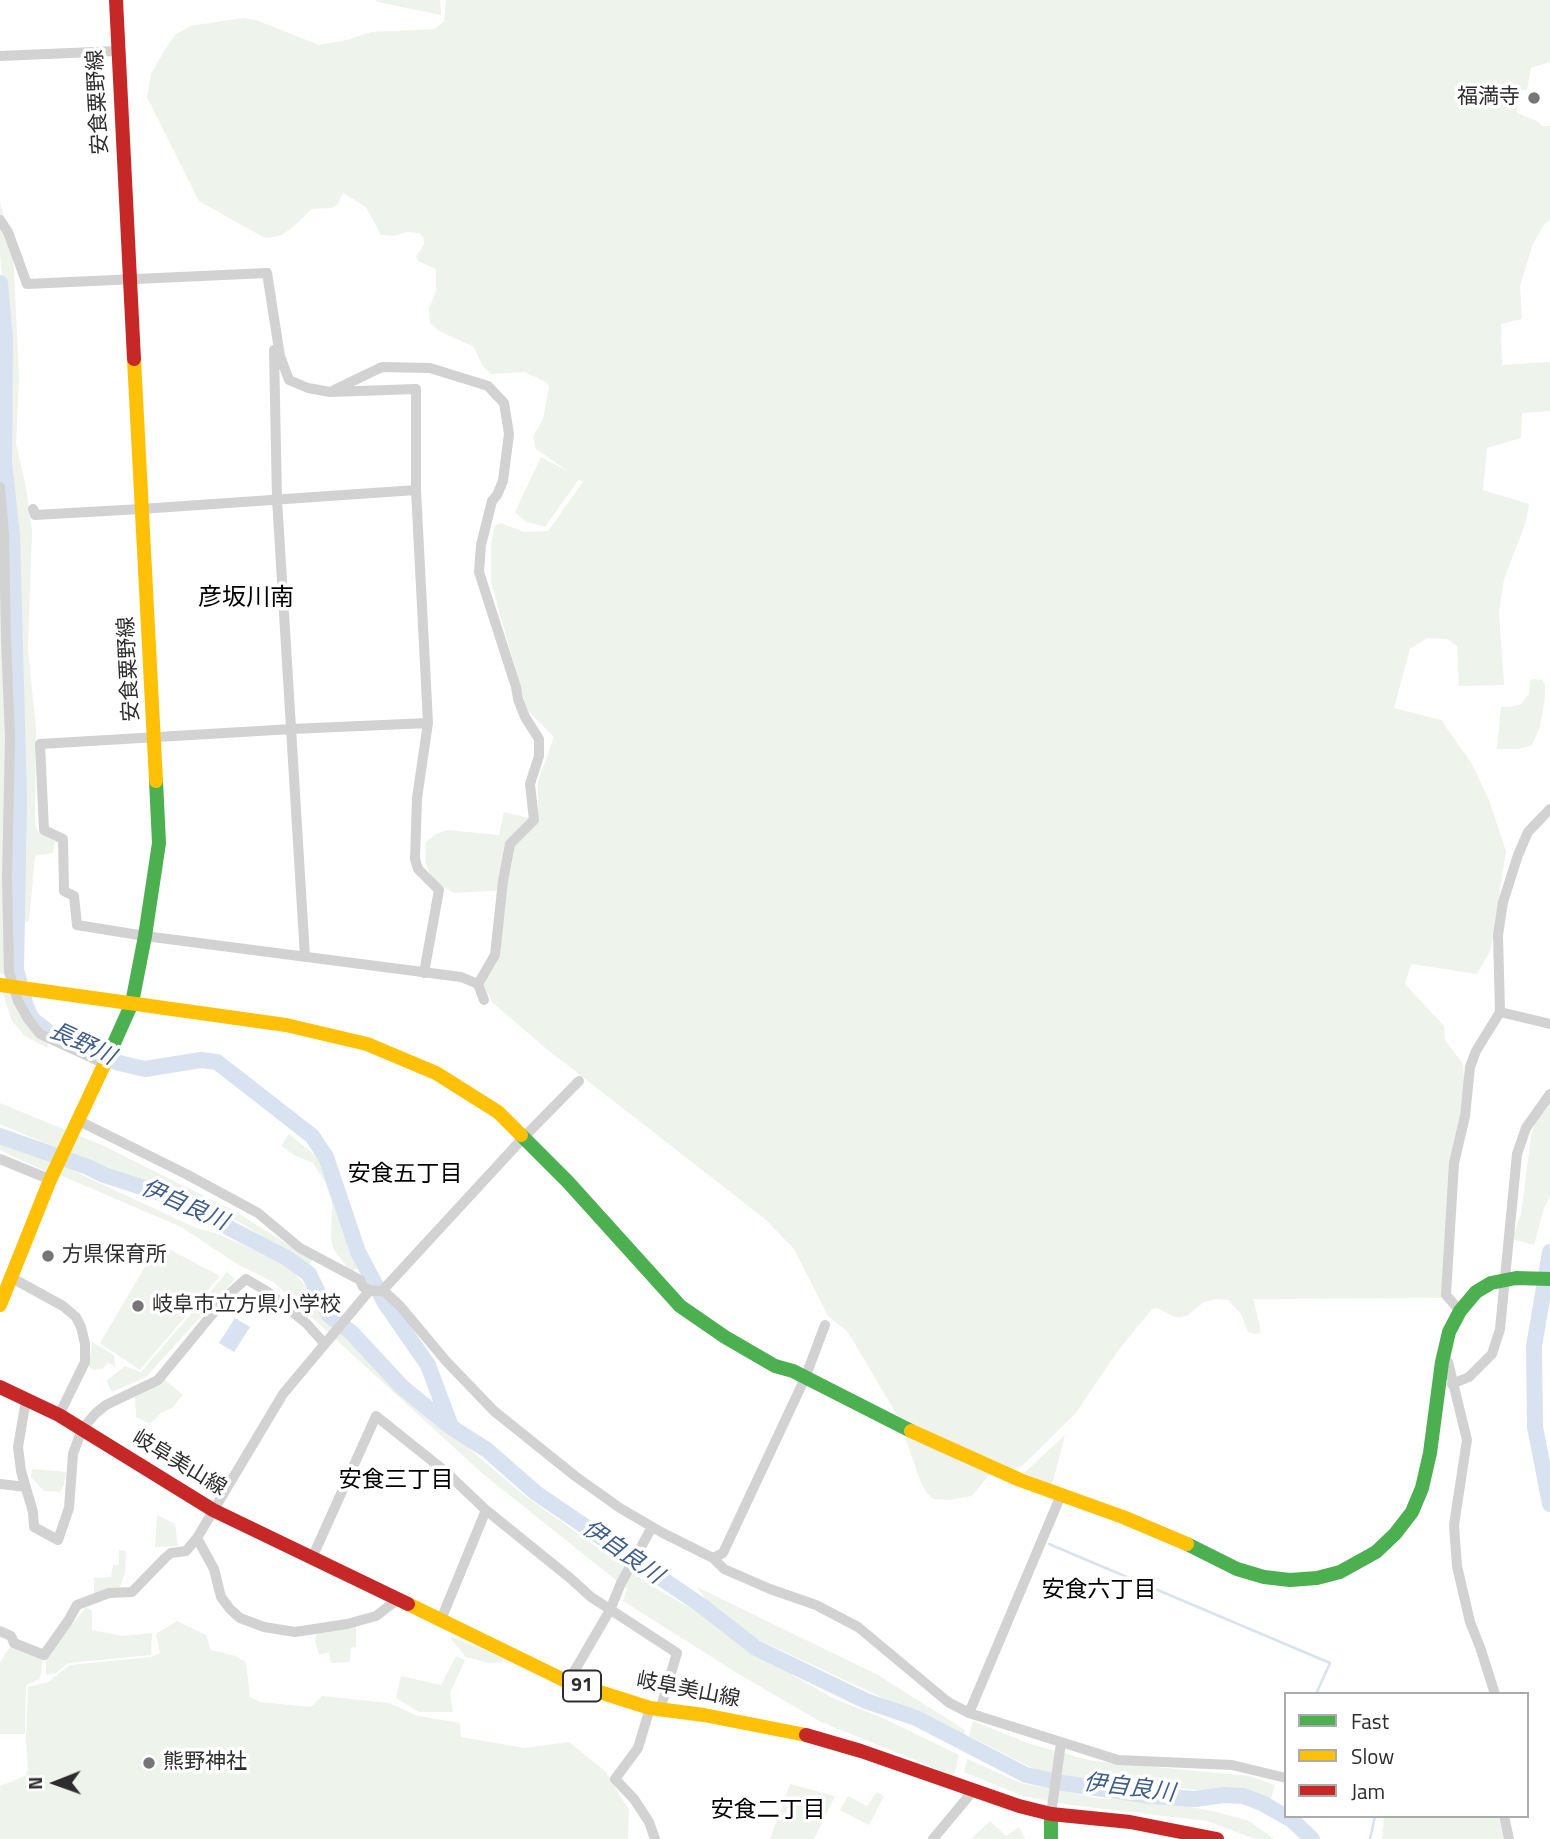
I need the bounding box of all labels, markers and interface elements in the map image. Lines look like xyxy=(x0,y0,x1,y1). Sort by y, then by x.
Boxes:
street label: 安食粟野線 xyxy=(84,49,114,155)
place label: 福満寺 xyxy=(1457,85,1520,111)
marker: 福満寺 xyxy=(1526,90,1542,106)
district label: 彦坂川南 xyxy=(198,585,294,613)
street label: 安食粟野線 xyxy=(115,616,145,722)
water label: 長野川 xyxy=(45,1018,119,1072)
district label: 安食五丁目 xyxy=(348,1161,462,1189)
water label: 伊自良川 xyxy=(136,1175,232,1237)
place label: 方県保育所 xyxy=(62,1243,167,1269)
marker: 方県保育所 xyxy=(40,1248,56,1264)
place label: 岐阜市立方県小学校 xyxy=(152,1293,341,1319)
marker: 岐阜市立方県小学校 xyxy=(130,1298,146,1314)
street label: 岐阜美山線 xyxy=(128,1426,230,1502)
district label: 安食三丁目 xyxy=(339,1467,453,1495)
water label: 伊自良川 xyxy=(576,1515,668,1591)
district label: 安食六丁目 xyxy=(1042,1577,1156,1605)
street label: 岐阜美山線 xyxy=(634,1669,742,1713)
road number: 91 xyxy=(563,1670,601,1702)
legend xyxy=(1284,1692,1529,1818)
text: Fast xyxy=(1351,1705,1389,1737)
text: Slow xyxy=(1351,1740,1394,1772)
north arrow xyxy=(21,1748,91,1818)
place label: 熊野神社 xyxy=(163,1750,247,1776)
marker: 熊野神社 xyxy=(141,1755,157,1771)
water label: 伊自良川 xyxy=(1082,1770,1176,1808)
text: Jam xyxy=(1351,1775,1385,1807)
text: N xyxy=(20,1777,49,1790)
district label: 安食二丁目 xyxy=(711,1797,825,1825)

